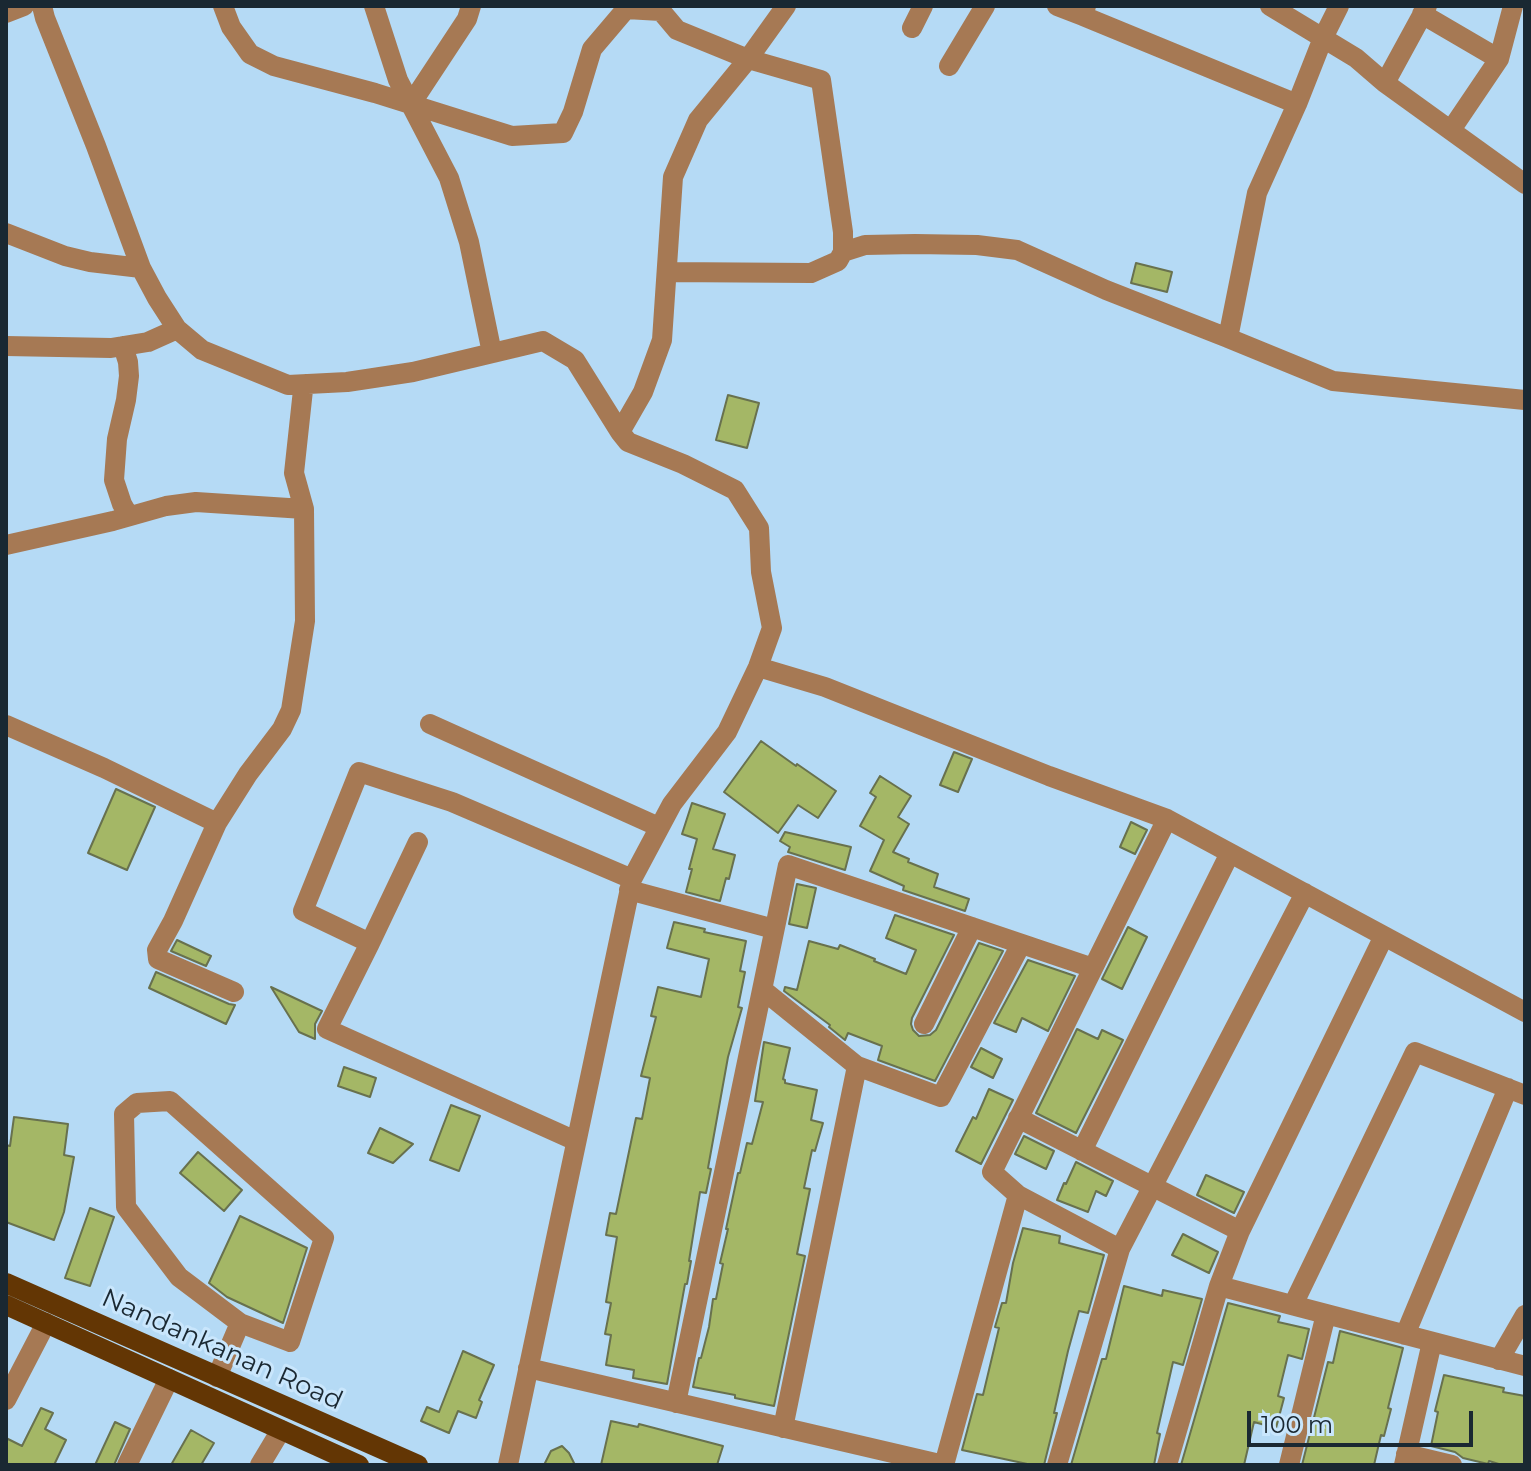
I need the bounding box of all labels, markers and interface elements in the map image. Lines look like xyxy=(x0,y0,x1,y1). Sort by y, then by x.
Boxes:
street label: Nandankanan Road xyxy=(97,1283,347,1417)
scale bar xyxy=(1251,1395,1477,1445)
text: 100 m xyxy=(1261,1410,1333,1439)

